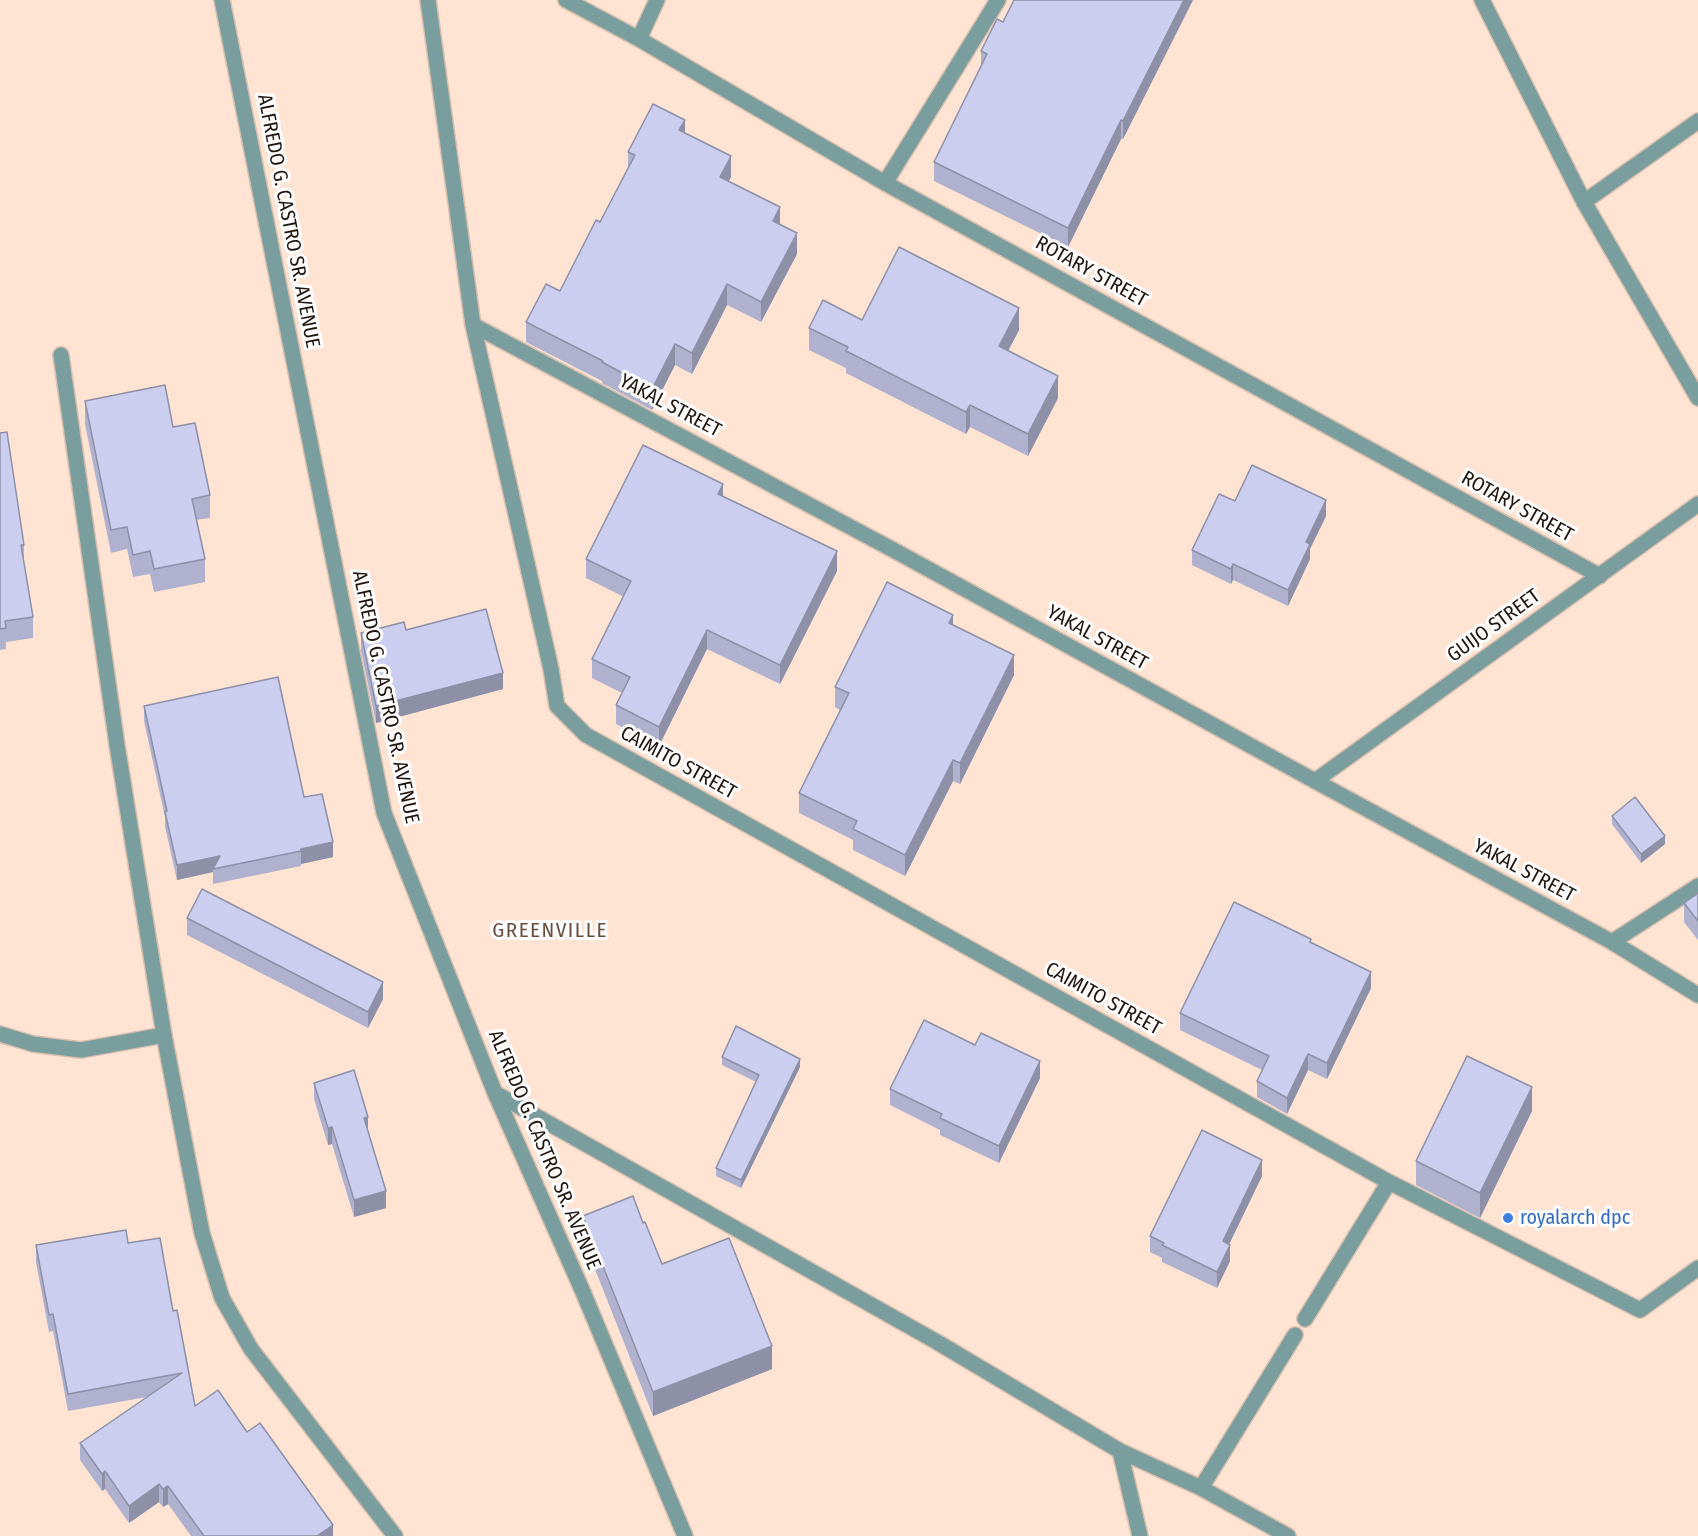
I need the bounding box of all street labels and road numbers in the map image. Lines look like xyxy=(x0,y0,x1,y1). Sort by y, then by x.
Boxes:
street label: ALFREDO G. CASTRO SR. AVENUE xyxy=(252,92,324,350)
street label: ROTARY STREET xyxy=(1031,231,1151,313)
street label: YAKAL STREET xyxy=(615,369,725,443)
street label: ROTARY STREET xyxy=(1457,466,1577,548)
street label: ALFREDO G. CASTRO SR. AVENUE xyxy=(346,568,424,826)
street label: GUIJO STREET xyxy=(1443,584,1545,668)
street label: YAKAL STREET xyxy=(1042,600,1152,676)
street label: CAIMITO STREET xyxy=(616,721,740,805)
street label: YAKAL STREET xyxy=(1469,834,1579,908)
street label: CAIMITO STREET xyxy=(1041,957,1165,1041)
street label: ALFREDO G. CASTRO SR. AVENUE xyxy=(483,1027,605,1273)

